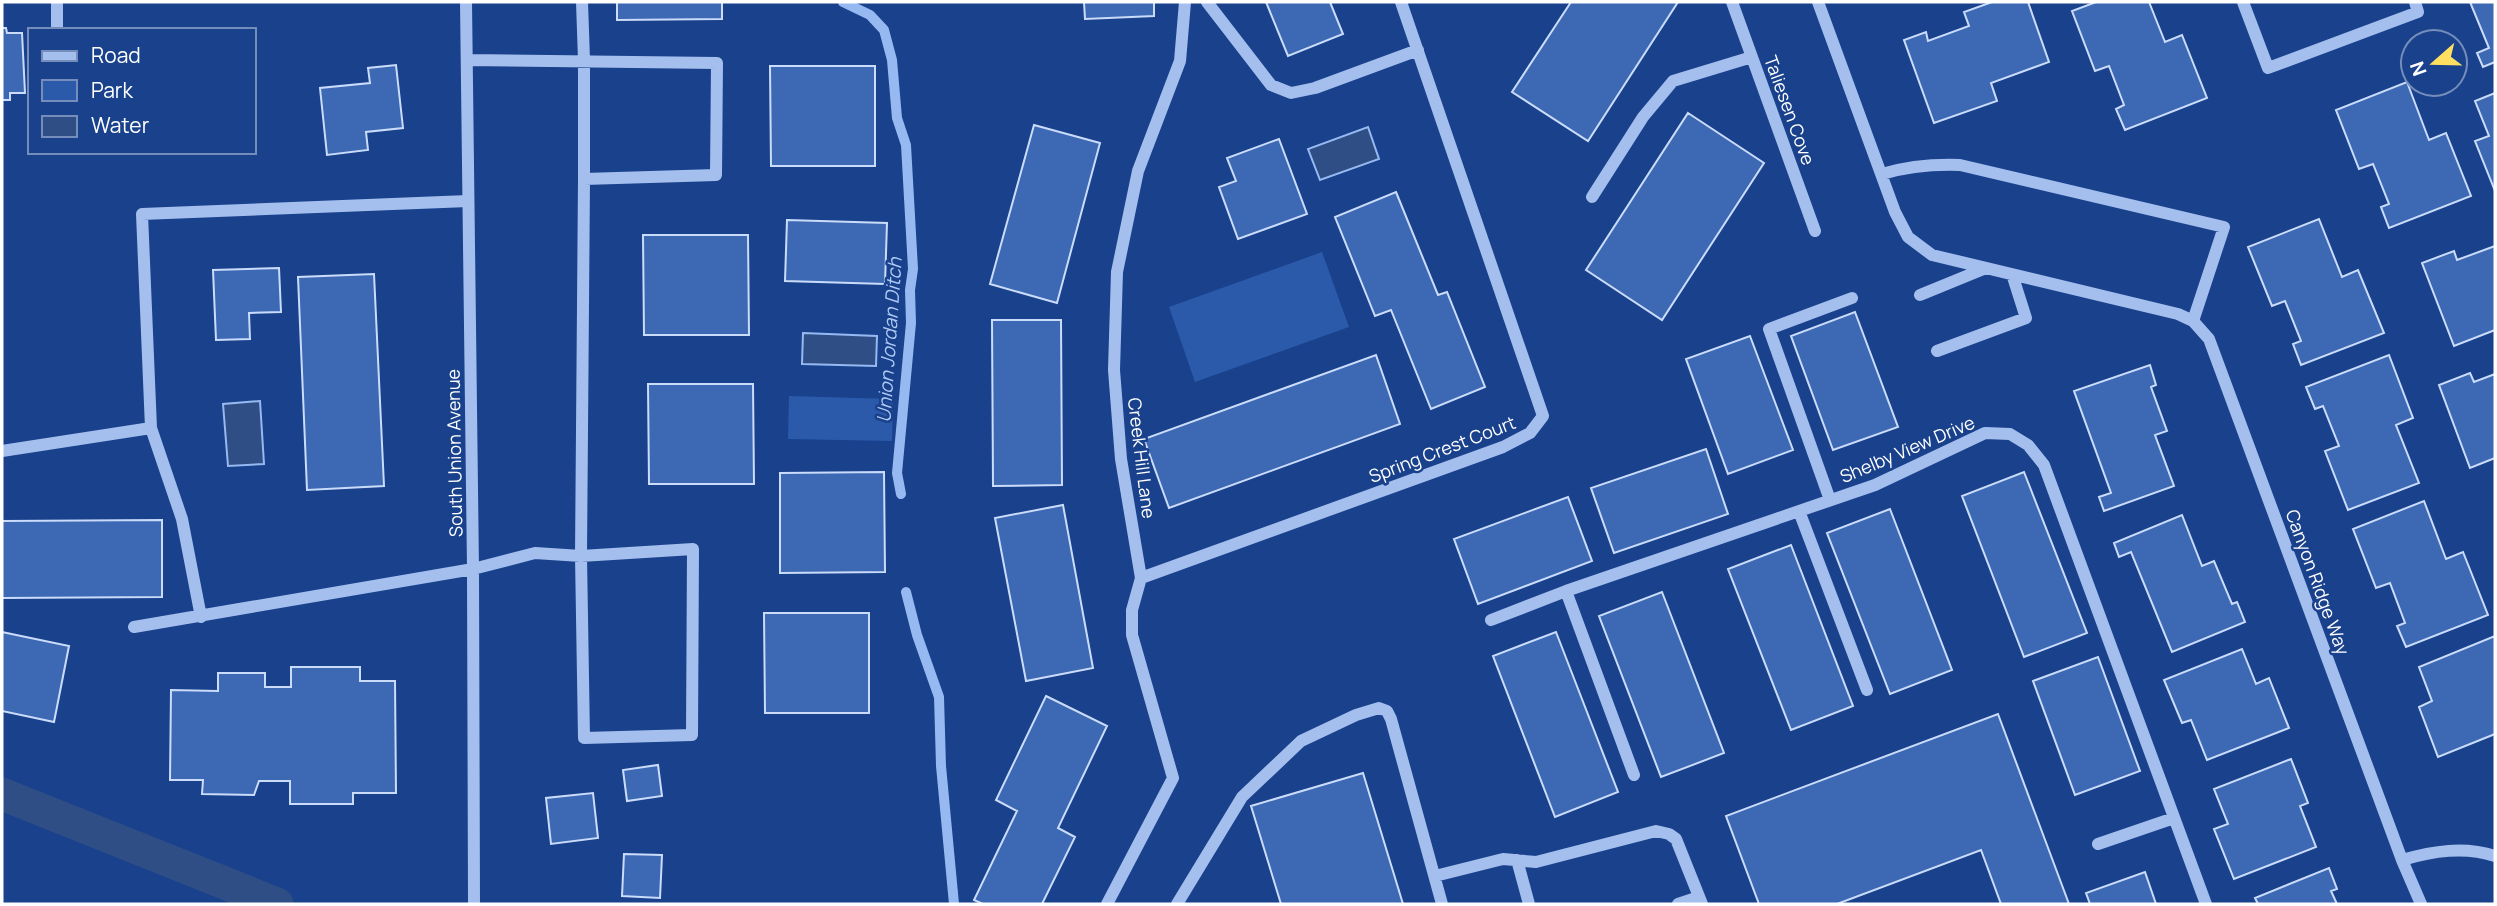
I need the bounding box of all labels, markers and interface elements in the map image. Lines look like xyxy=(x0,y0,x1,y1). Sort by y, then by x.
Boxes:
legend xyxy=(28,28,256,154)
north arrow xyxy=(2399,28,2469,98)
text: Road xyxy=(91,41,141,69)
street label: Taliesen Cove xyxy=(1759,52,1821,168)
text: N xyxy=(2403,58,2433,80)
text: Park xyxy=(91,76,133,104)
text: Water xyxy=(91,111,150,139)
water label: Union Jordan Ditch xyxy=(870,256,908,423)
street label: South Union Avenue xyxy=(441,369,467,537)
street label: Creek Hill Lane xyxy=(1123,396,1161,520)
street label: Spring Crest Court xyxy=(1365,410,1519,488)
street label: Shelby View Drive xyxy=(1836,410,1978,488)
street label: Canyon Ridge Way xyxy=(2281,506,2356,659)

